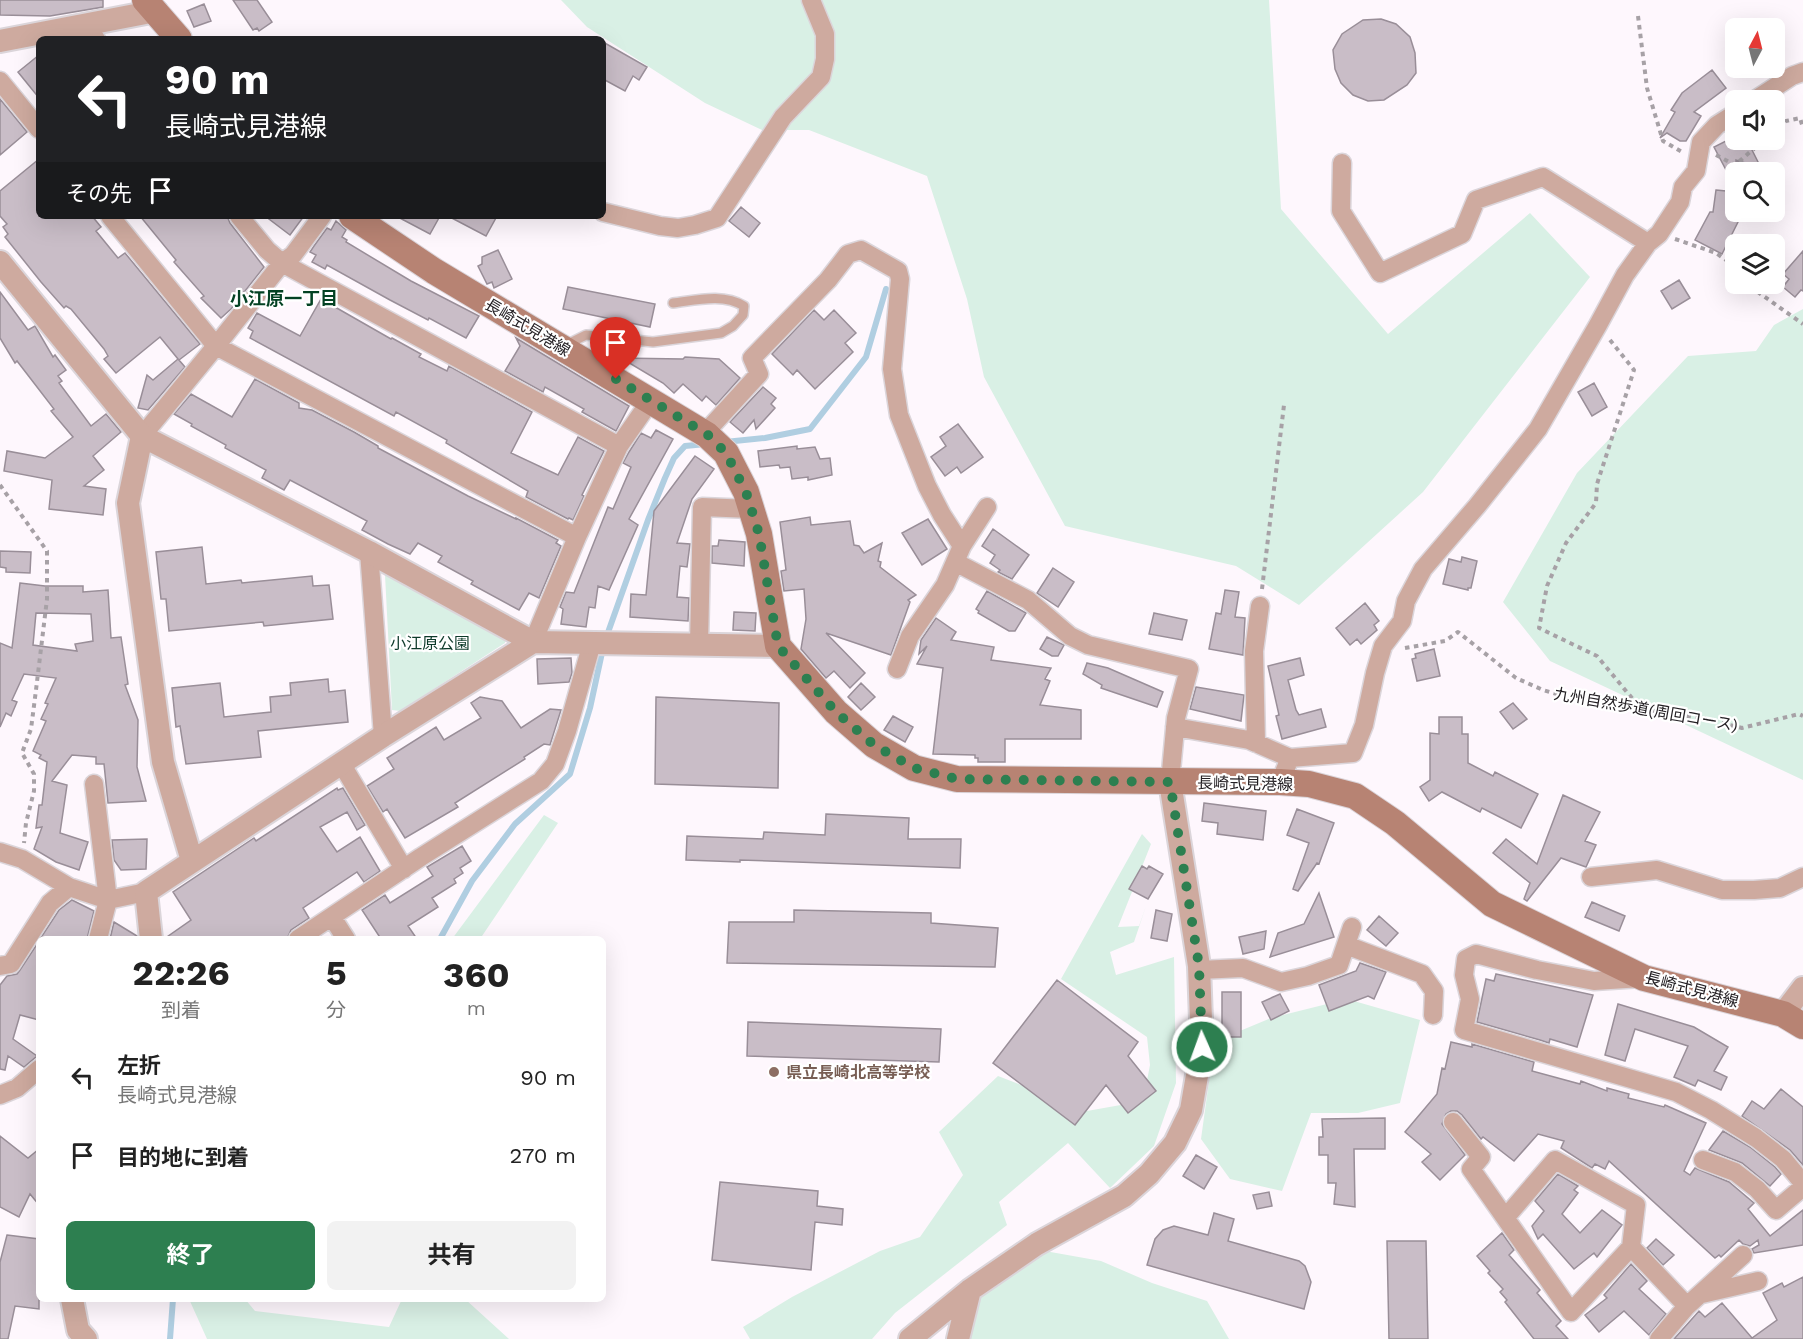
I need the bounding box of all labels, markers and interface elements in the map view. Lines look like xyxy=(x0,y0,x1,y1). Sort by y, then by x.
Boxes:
north arrow xyxy=(1725,18,1785,78)
map controls xyxy=(1725,18,1785,294)
text: 90 m xyxy=(165,55,269,104)
icon: left xyxy=(66,60,144,138)
button: sound xyxy=(1725,90,1785,150)
text: 長崎式見港線 xyxy=(165,111,327,143)
button: search xyxy=(1725,162,1785,222)
icon: arrive xyxy=(144,174,177,207)
text: その先 xyxy=(66,181,132,206)
button: layers xyxy=(1725,234,1785,294)
district label: 小江原一丁目 xyxy=(230,288,338,309)
street label: 長崎式見港線 xyxy=(482,295,574,360)
pin xyxy=(590,317,641,379)
icon: arrive xyxy=(599,326,632,359)
park label: 小江原公園 xyxy=(390,634,470,653)
street label: 九州自然歩道(周回コース) xyxy=(1552,684,1739,735)
street label: 長崎式見港線 xyxy=(1197,773,1293,794)
text: 22:26 xyxy=(132,952,230,994)
text: 5 xyxy=(326,952,347,994)
text: 360 xyxy=(443,954,510,996)
street label: 長崎式見港線 xyxy=(1643,968,1741,1011)
text: m xyxy=(467,996,486,1020)
text: 到着 xyxy=(161,998,201,1022)
text: 分 xyxy=(326,998,346,1022)
position arrow xyxy=(1170,1015,1234,1079)
text: 左折 xyxy=(117,1053,161,1078)
icon: left xyxy=(66,1061,99,1094)
place label: 県立長崎北高等学校 xyxy=(786,1063,930,1082)
text: 90 m xyxy=(520,1065,576,1090)
marker: 県立長崎北高等学校 xyxy=(767,1065,781,1079)
text: 長崎式見港線 xyxy=(117,1083,237,1107)
icon: arrive xyxy=(66,1139,99,1172)
text: 270 m xyxy=(510,1143,576,1168)
text: 目的地に到着 xyxy=(117,1145,249,1170)
button: 終了 xyxy=(66,1221,315,1290)
button: 共有 xyxy=(327,1221,576,1290)

